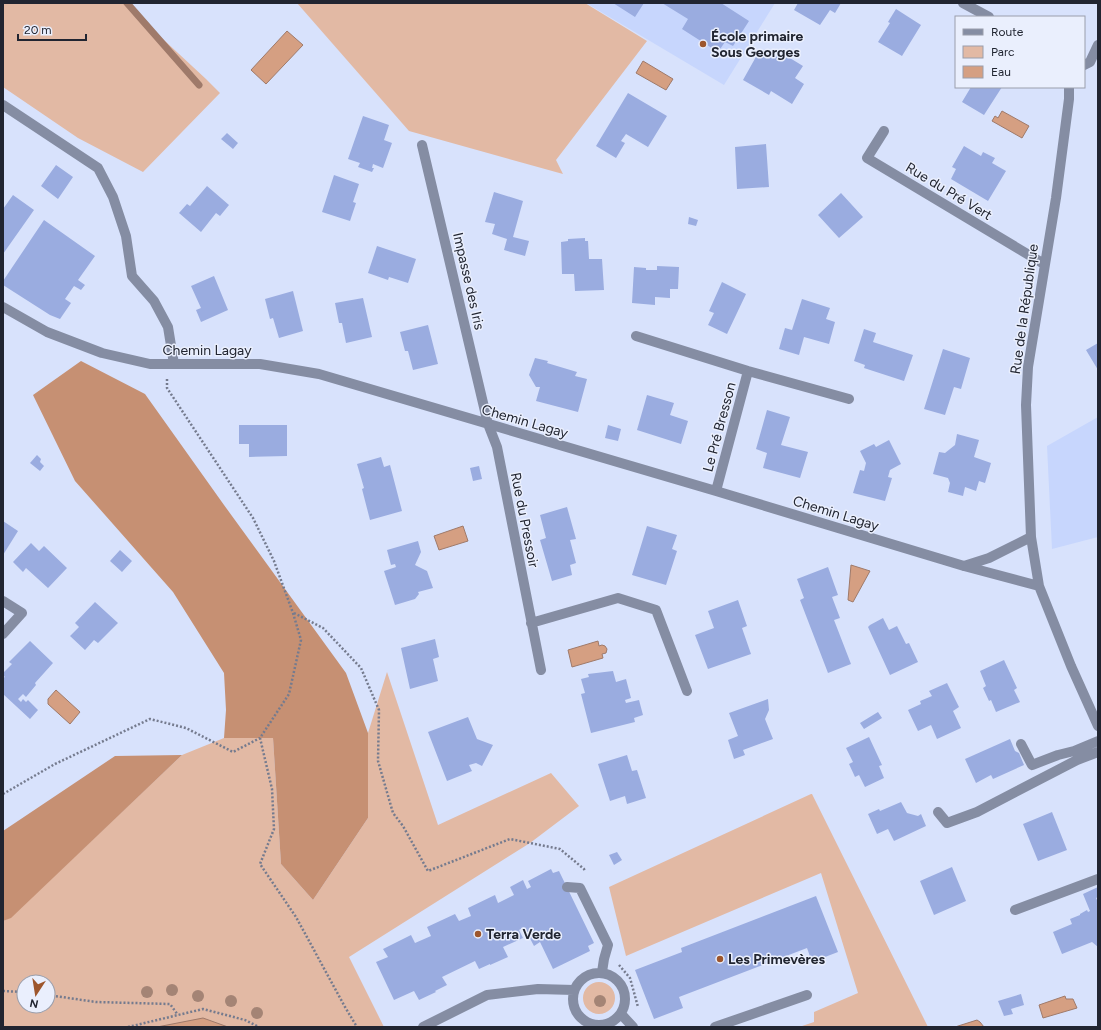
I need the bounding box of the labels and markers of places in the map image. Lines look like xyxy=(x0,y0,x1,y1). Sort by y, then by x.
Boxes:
place label: École primaire Sous Georges xyxy=(711,28,804,61)
marker: École primaire Sous Georges xyxy=(698,39,708,49)
place label: Terra Verde xyxy=(486,926,561,943)
marker: Terra Verde xyxy=(473,929,483,939)
place label: Les Primevères xyxy=(728,951,826,968)
marker: Les Primevères xyxy=(715,954,725,964)

